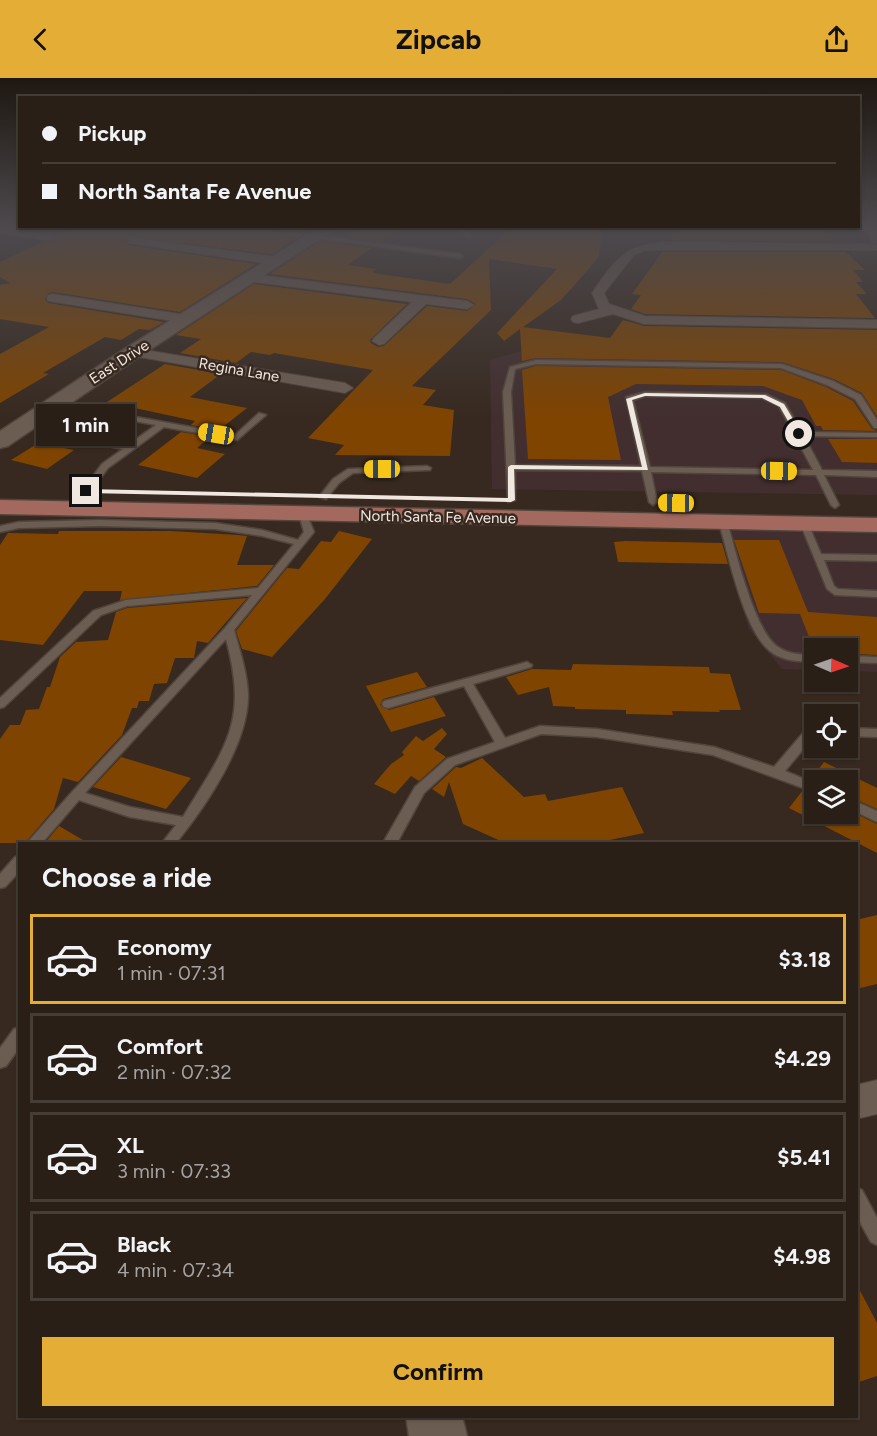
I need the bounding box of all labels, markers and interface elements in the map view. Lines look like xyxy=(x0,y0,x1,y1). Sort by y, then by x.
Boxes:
icon: back xyxy=(24,23,57,56)
text: Zipcab xyxy=(396,23,481,56)
icon: share xyxy=(820,23,853,56)
text: Pickup xyxy=(78,120,147,147)
text: North Santa Fe Avenue xyxy=(78,178,311,205)
street label: East Drive xyxy=(86,336,152,388)
street label: Regina Lane xyxy=(197,354,281,386)
callout: 1 min xyxy=(36,404,136,446)
text: 1 min xyxy=(62,413,109,437)
route start xyxy=(785,420,812,447)
car xyxy=(197,422,235,446)
car xyxy=(364,460,400,478)
car xyxy=(761,462,797,480)
route end xyxy=(72,477,99,504)
car xyxy=(658,494,694,512)
street label: North Santa Fe Avenue xyxy=(360,507,516,527)
north arrow xyxy=(804,638,858,692)
map controls xyxy=(804,638,858,824)
button: locate xyxy=(804,704,858,758)
button: layers xyxy=(804,770,858,824)
text: Choose a ride xyxy=(42,861,211,894)
icon: car xyxy=(45,932,99,986)
text: Economy xyxy=(117,934,212,961)
text: $3.18 xyxy=(778,946,831,973)
text: 1 min · 07:31 xyxy=(117,961,226,985)
icon: car xyxy=(45,1031,99,1085)
text: Comfort xyxy=(117,1033,203,1060)
text: $4.29 xyxy=(774,1045,831,1072)
text: 2 min · 07:32 xyxy=(117,1060,232,1084)
icon: car xyxy=(45,1130,99,1184)
text: XL xyxy=(117,1132,144,1159)
text: $5.41 xyxy=(777,1144,831,1171)
text: 3 min · 07:33 xyxy=(117,1159,231,1183)
icon: car xyxy=(45,1229,99,1283)
text: Black xyxy=(117,1231,171,1258)
text: $4.98 xyxy=(773,1243,831,1270)
text: 4 min · 07:34 xyxy=(117,1258,234,1282)
button: Confirm xyxy=(42,1337,834,1406)

